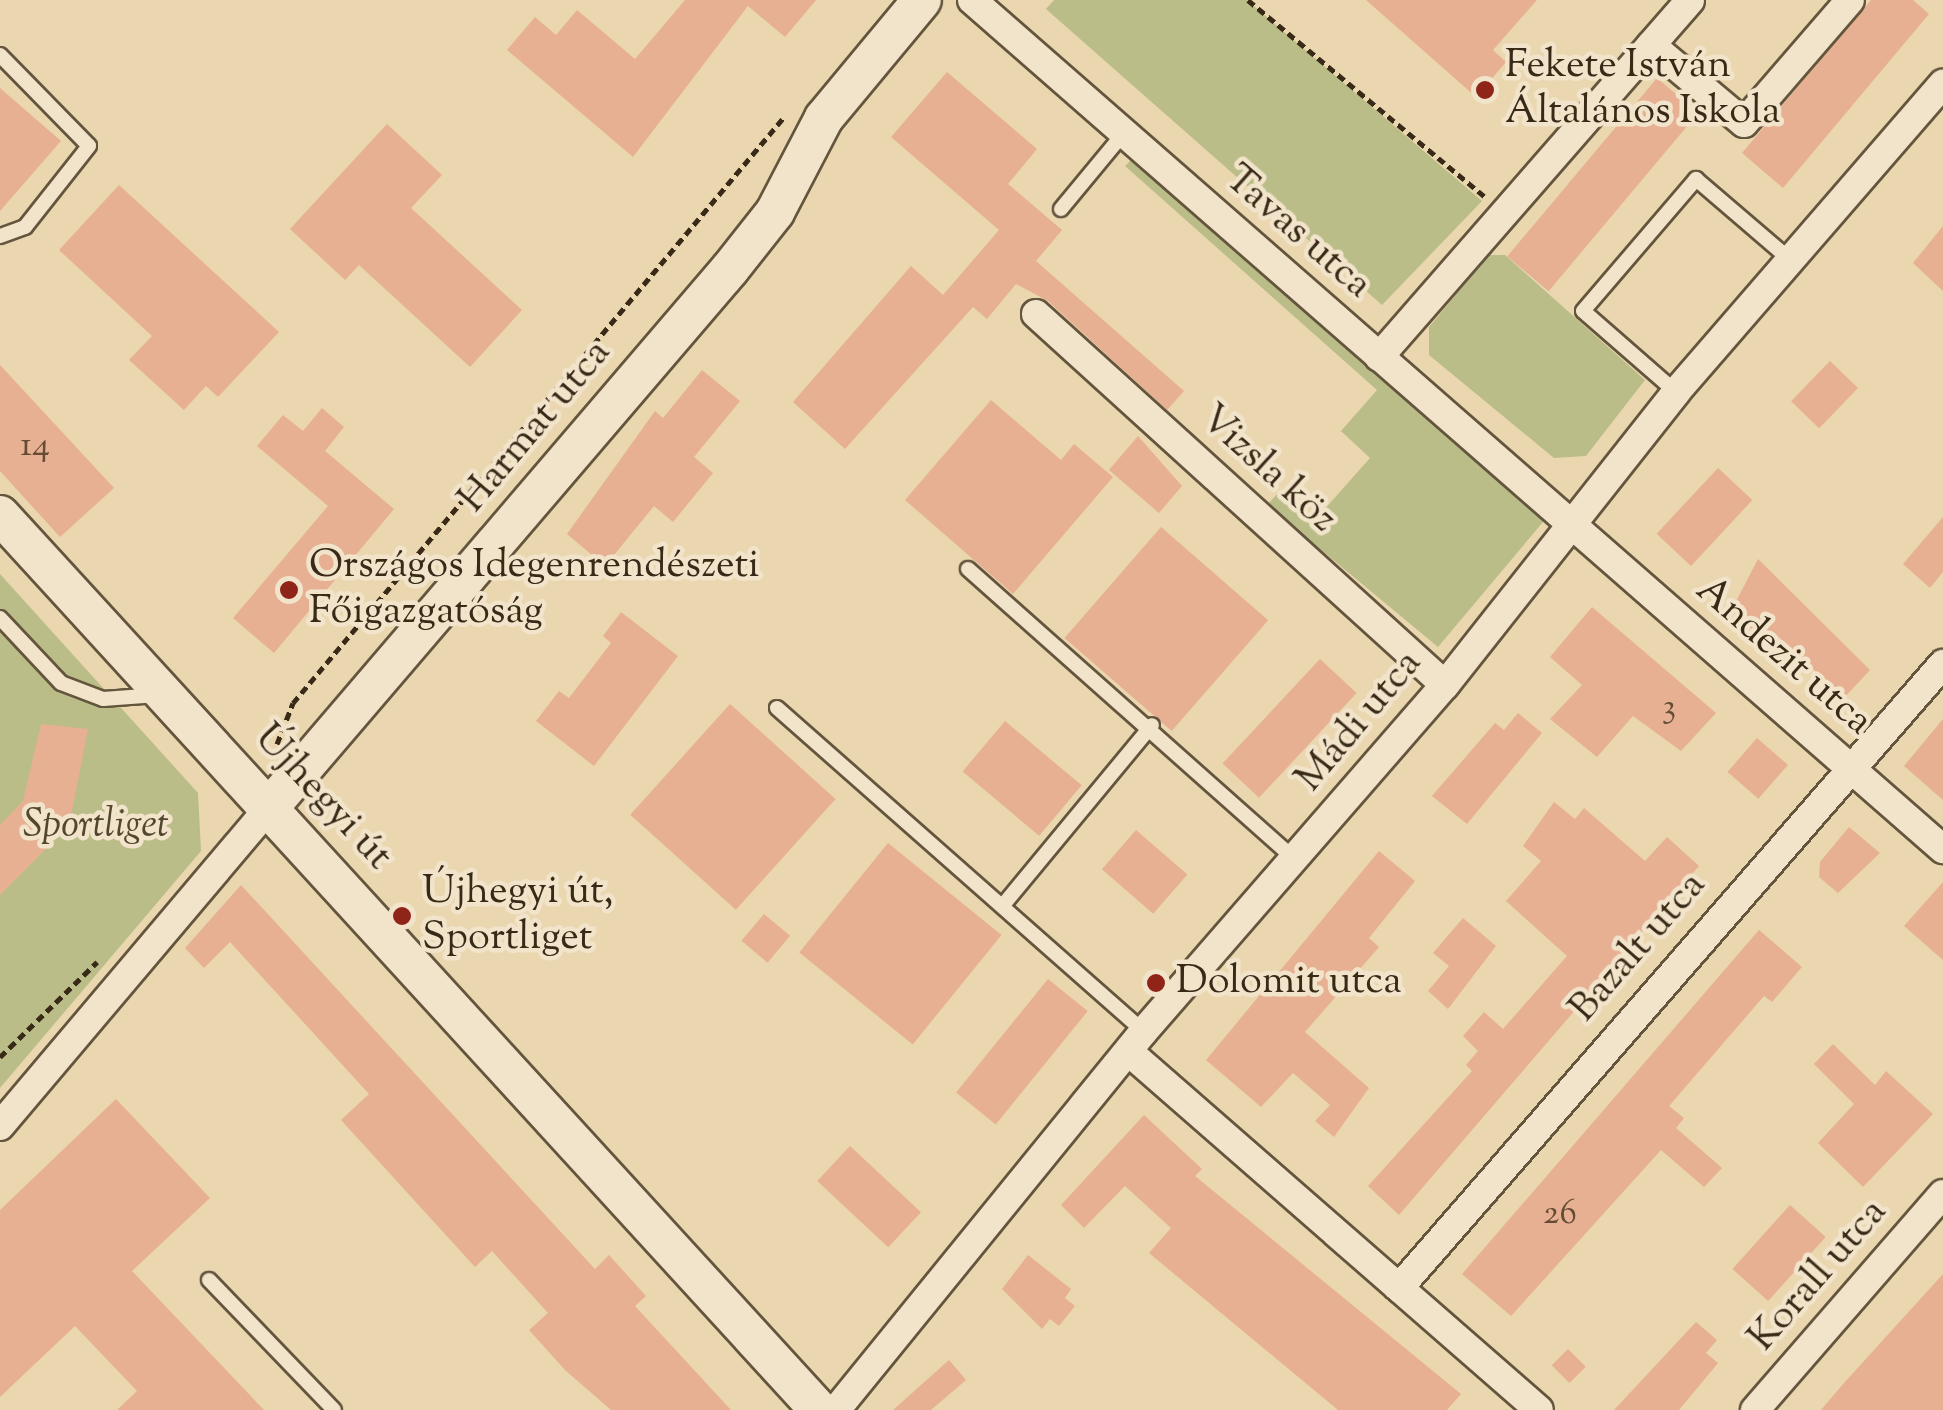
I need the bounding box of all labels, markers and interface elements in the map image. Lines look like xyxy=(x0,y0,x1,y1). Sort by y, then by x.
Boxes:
place label: Fekete István Általános Iskola xyxy=(1505,43,1780,137)
marker: Fekete István Általános Iskola xyxy=(1474,79,1496,101)
street label: Tavas utca xyxy=(1214,156,1380,310)
street label: Harmat utca xyxy=(450,331,622,523)
street label: Vizsla köz xyxy=(1188,396,1346,544)
house number: 14 xyxy=(20,426,50,468)
place label: Országos Idegenrendészeti Főigazgatóság xyxy=(309,543,759,637)
street label: Andezit utca xyxy=(1685,567,1881,747)
marker: Országos Idegenrendészeti Főigazgatóság xyxy=(278,579,300,601)
street label: Mádi utca xyxy=(1287,641,1433,803)
house number: 3 xyxy=(1662,688,1676,730)
street label: Újhegyi út xyxy=(243,715,401,881)
park label: Sportliget xyxy=(23,803,169,851)
street label: Bazalt utca xyxy=(1561,863,1717,1033)
place label: Újhegyi út, Sportliget xyxy=(422,869,614,963)
marker: Újhegyi út, Sportliget xyxy=(391,905,413,927)
place label: Dolomit utca xyxy=(1176,959,1402,1007)
marker: Dolomit utca xyxy=(1145,972,1167,994)
street label: Korall utca xyxy=(1740,1190,1898,1362)
house number: 26 xyxy=(1543,1194,1577,1236)

